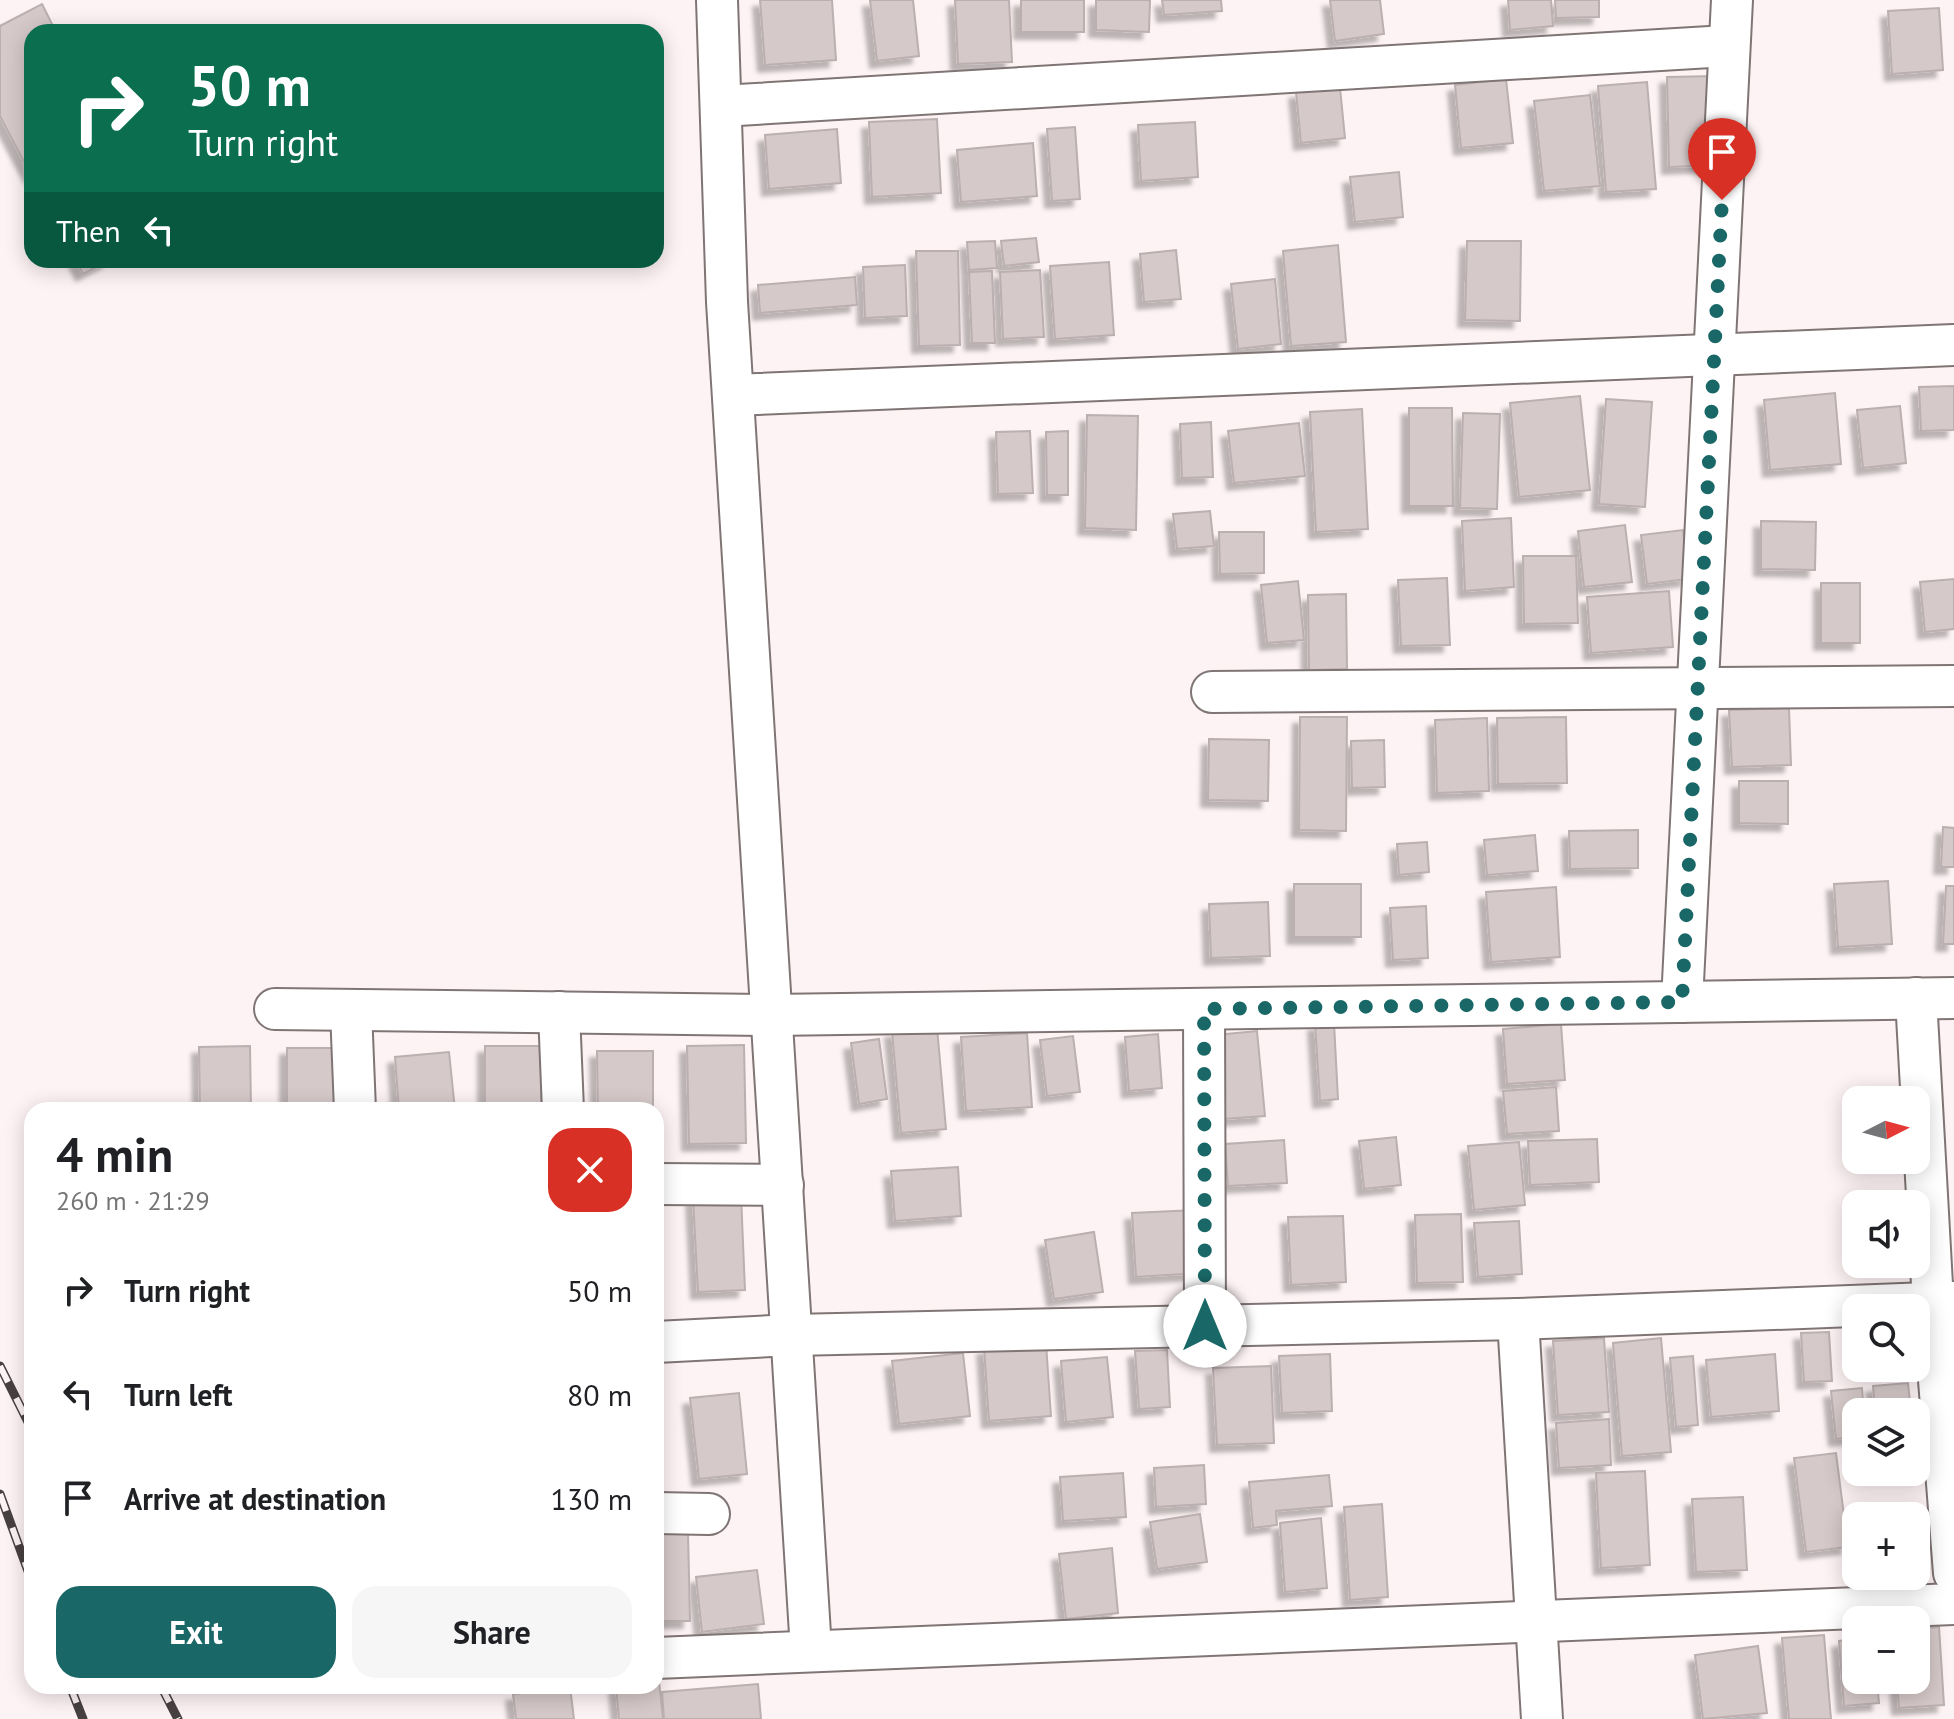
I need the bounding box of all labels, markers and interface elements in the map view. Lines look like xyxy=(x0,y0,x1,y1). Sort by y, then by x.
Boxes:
text: 50 m xyxy=(188,49,311,121)
icon: right xyxy=(56,56,160,160)
pin xyxy=(1688,118,1756,200)
text: Turn right xyxy=(188,119,338,166)
icon: arrive xyxy=(1700,130,1744,174)
icon: left xyxy=(137,208,181,252)
text: Then xyxy=(56,211,121,250)
north arrow xyxy=(1842,1086,1930,1174)
map controls xyxy=(1842,1086,1930,1694)
text: 4 min xyxy=(56,1123,173,1185)
button: close xyxy=(548,1128,632,1212)
text: 260 m · 21:29 xyxy=(56,1184,210,1217)
button: sound xyxy=(1842,1190,1930,1278)
icon: right xyxy=(56,1268,100,1312)
text: Turn right xyxy=(124,1271,250,1310)
text: 50 m xyxy=(567,1271,632,1310)
position arrow xyxy=(1163,1284,1247,1368)
button: search xyxy=(1842,1294,1930,1382)
icon: left xyxy=(56,1372,100,1416)
text: Turn left xyxy=(124,1375,232,1414)
text: 80 m xyxy=(567,1375,632,1414)
button: layers xyxy=(1842,1398,1930,1486)
icon: arrive xyxy=(56,1476,100,1520)
text: Arrive at destination xyxy=(124,1479,386,1518)
text: 130 m xyxy=(551,1479,632,1518)
button: + xyxy=(1842,1502,1930,1590)
button: Exit xyxy=(56,1586,336,1678)
button: Share xyxy=(352,1586,632,1678)
button: − xyxy=(1842,1606,1930,1694)

